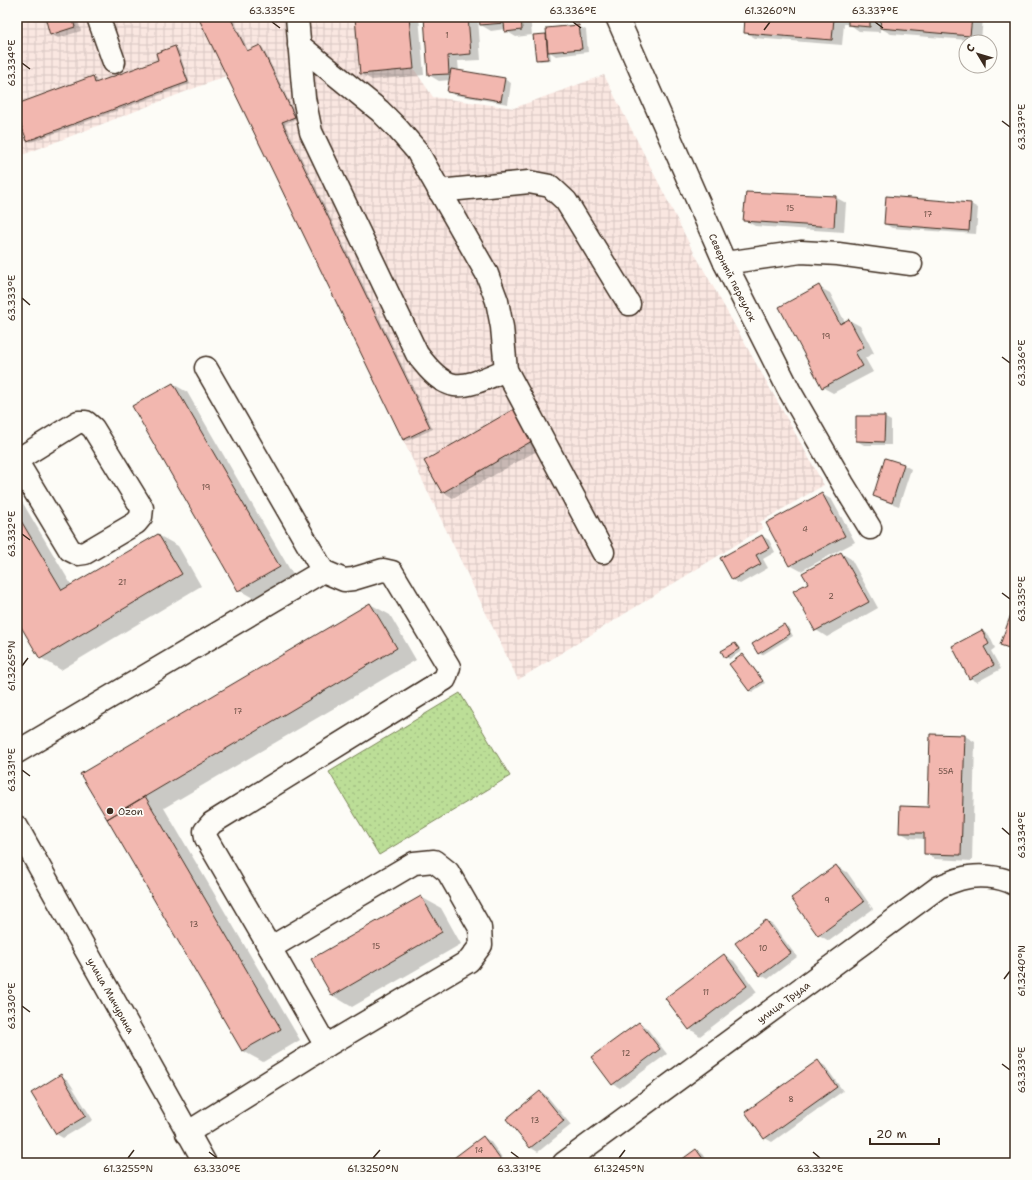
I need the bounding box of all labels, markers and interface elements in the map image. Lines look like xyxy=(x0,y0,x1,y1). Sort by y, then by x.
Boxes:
text: 63.335°E xyxy=(249,4,295,17)
text: 63.336°E xyxy=(550,4,596,17)
text: 61.3260°N xyxy=(744,4,796,17)
text: 63.337°E xyxy=(852,4,898,17)
house number: 1 xyxy=(445,30,449,41)
north arrow xyxy=(958,34,998,74)
text: 63.334°E xyxy=(5,40,18,86)
text: С xyxy=(963,41,979,55)
text: 63.337°E xyxy=(1015,104,1028,150)
house number: 15 xyxy=(786,203,794,214)
house number: 17 xyxy=(924,209,933,220)
street label: Северный переулок xyxy=(706,231,760,324)
text: 63.333°E xyxy=(5,275,18,321)
house number: 19 xyxy=(822,331,830,342)
text: 63.336°E xyxy=(1015,340,1028,386)
house number: 19 xyxy=(202,482,210,493)
text: 63.332°E xyxy=(5,511,18,557)
house number: 4 xyxy=(802,524,808,535)
text: 63.335°E xyxy=(1015,576,1028,622)
house number: 21 xyxy=(118,577,126,588)
house number: 2 xyxy=(828,591,834,602)
text: 61.3265°N xyxy=(5,641,18,691)
house number: 17 xyxy=(234,706,243,717)
text: 63.331°E xyxy=(5,748,18,792)
house number: 55А xyxy=(938,766,954,777)
place label: Ozon xyxy=(118,805,143,818)
marker: Ozon xyxy=(105,806,115,816)
text: 63.334°E xyxy=(1015,812,1028,858)
house number: 9 xyxy=(824,895,830,906)
house number: 13 xyxy=(190,919,198,930)
house number: 15 xyxy=(372,941,380,952)
house number: 10 xyxy=(759,943,767,954)
text: 61.3240°N xyxy=(1015,945,1028,997)
street label: улица Мичурина xyxy=(85,955,138,1036)
street label: улица Труда xyxy=(754,977,813,1026)
text: 63.330°E xyxy=(5,982,18,1030)
house number: 11 xyxy=(703,987,709,998)
text: 63.333°E xyxy=(1015,1047,1028,1093)
house number: 12 xyxy=(622,1048,631,1059)
house number: 8 xyxy=(788,1094,794,1105)
house number: 13 xyxy=(531,1115,539,1126)
scale bar xyxy=(870,1120,939,1146)
text: 20 m xyxy=(876,1126,907,1142)
house number: 14 xyxy=(475,1145,484,1156)
text: 61.3255°N xyxy=(103,1162,153,1175)
text: 63.330°E xyxy=(193,1162,241,1175)
text: 61.3250°N xyxy=(347,1162,399,1175)
text: 63.331°E xyxy=(497,1162,541,1175)
text: 61.3245°N xyxy=(594,1162,644,1175)
text: 63.332°E xyxy=(797,1162,843,1175)

